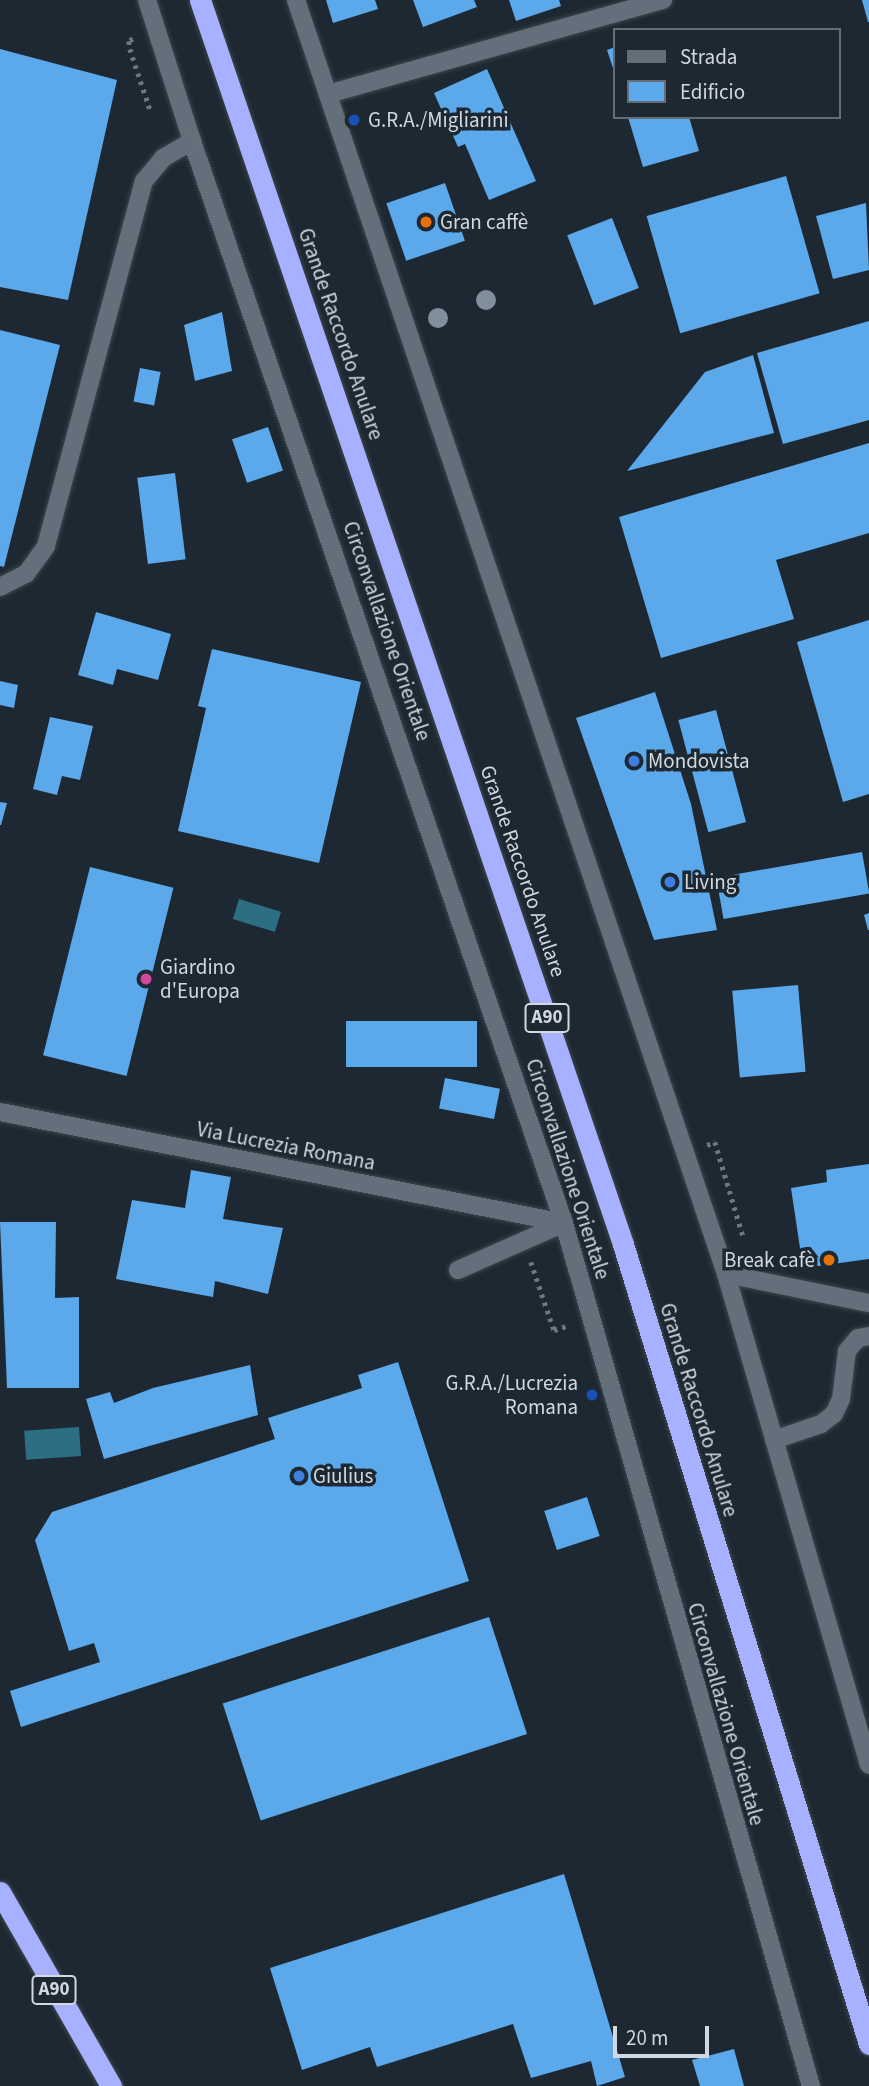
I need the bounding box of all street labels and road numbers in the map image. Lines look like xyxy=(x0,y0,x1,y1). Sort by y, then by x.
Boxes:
street label: Grande Raccordo Anulare xyxy=(293,225,389,443)
street label: Circonvallazione Orientale xyxy=(338,518,436,744)
street label: Grande Raccordo Anulare xyxy=(475,762,571,980)
road number: A90 xyxy=(524,1002,570,1034)
street label: Circonvallazione Orientale xyxy=(520,1056,616,1282)
street label: Via Lucrezia Romana xyxy=(195,1116,377,1176)
street label: Grande Raccordo Anulare xyxy=(654,1300,744,1520)
street label: Circonvallazione Orientale xyxy=(682,1600,770,1828)
road number: A90 xyxy=(31,1974,77,2006)

